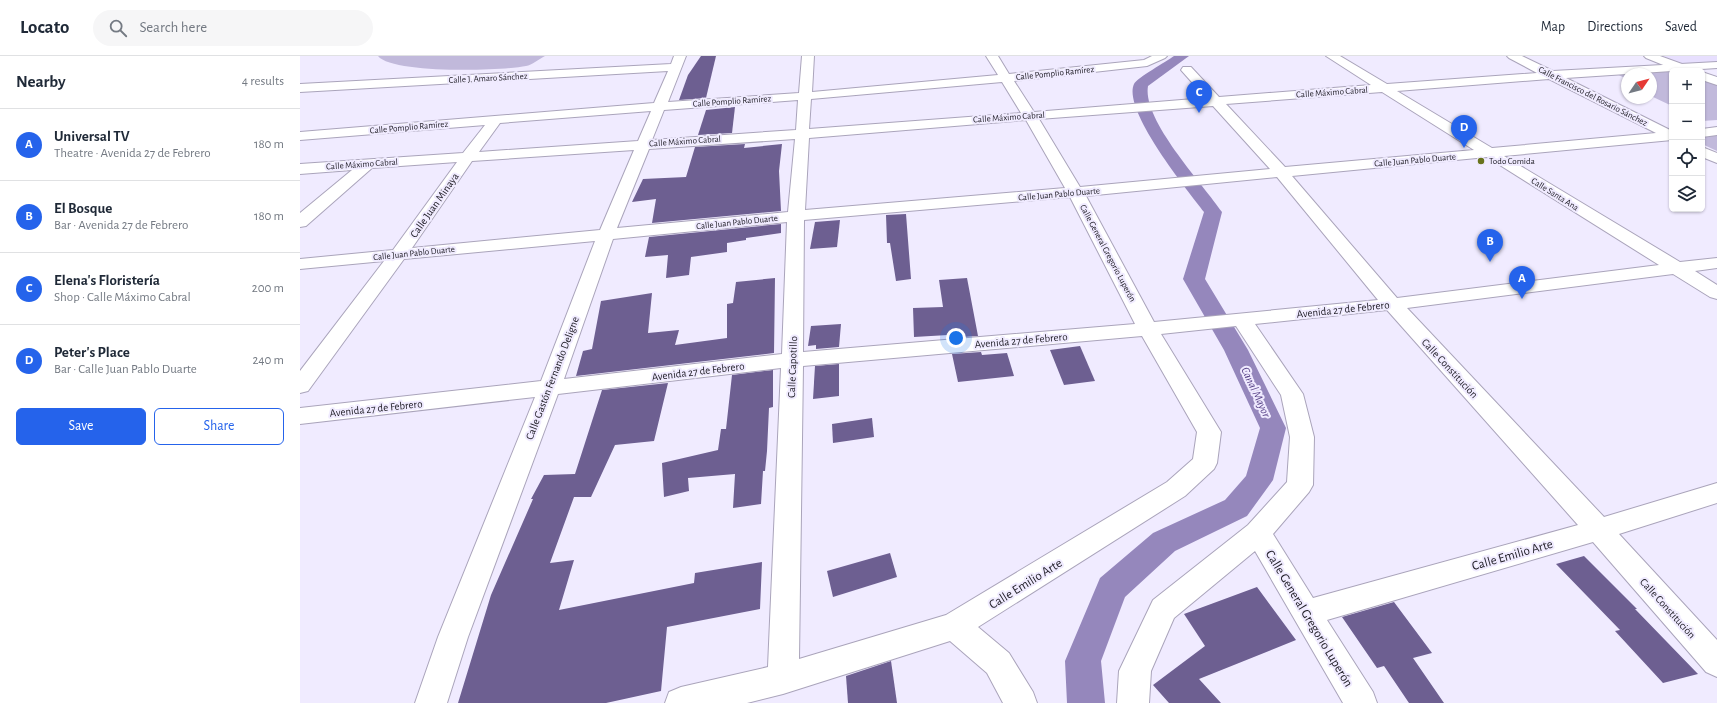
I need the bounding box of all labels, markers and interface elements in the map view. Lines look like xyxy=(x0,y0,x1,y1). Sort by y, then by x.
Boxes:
search box xyxy=(93,10,373,46)
icon: search xyxy=(107,17,129,39)
text: Locato xyxy=(20,18,69,37)
text: Search here xyxy=(139,20,207,35)
text: Map xyxy=(1541,20,1565,34)
text: Directions xyxy=(1587,20,1643,34)
text: Saved xyxy=(1665,20,1697,34)
street label: Calle Pomplio Ramírez xyxy=(1015,65,1095,82)
street label: Calle Francisco del Rosario Sánchez xyxy=(1537,65,1649,128)
north arrow xyxy=(1621,68,1657,104)
map controls xyxy=(1669,68,1705,212)
button: + xyxy=(1669,68,1705,104)
street label: Calle J. Amaro Sánchez xyxy=(448,72,528,85)
text: Nearby xyxy=(16,73,66,90)
text: 4 results xyxy=(242,75,284,88)
pin: C xyxy=(1186,80,1212,113)
street label: Calle Máximo Cabral xyxy=(1296,86,1368,99)
street label: Calle Pomplio Ramírez xyxy=(692,94,772,109)
button: − xyxy=(1669,104,1705,140)
street label: Calle Máximo Cabral xyxy=(973,111,1045,124)
pin: D xyxy=(1451,115,1477,148)
street label: Calle Pomplio Ramírez xyxy=(369,120,449,135)
text: Universal TV xyxy=(54,129,130,144)
street label: Calle Máximo Cabral xyxy=(649,135,721,148)
text: A xyxy=(25,138,33,151)
text: 180 m xyxy=(254,138,284,151)
button: locate xyxy=(1669,140,1705,176)
text: Theatre · Avenida 27 de Febrero xyxy=(54,147,211,160)
street label: Calle Juan Pablo Duarte xyxy=(1374,152,1456,169)
marker: Todo Comida xyxy=(1476,156,1486,166)
place label: Todo Comida xyxy=(1489,157,1535,166)
street label: Calle Máximo Cabral xyxy=(326,158,398,171)
street label: Calle Juan Minaya xyxy=(408,171,461,240)
street label: Calle Santa Ana xyxy=(1529,176,1580,213)
button: layers xyxy=(1669,176,1705,212)
street label: Calle Juan Pablo Duarte xyxy=(1018,186,1100,203)
text: El Bosque xyxy=(54,201,112,216)
street label: Calle General Gregorio Luperón xyxy=(1078,203,1137,303)
text: B xyxy=(25,210,33,223)
text: 180 m xyxy=(254,210,284,223)
street label: Calle Juan Pablo Duarte xyxy=(696,214,778,231)
text: Bar · Avenida 27 de Febrero xyxy=(54,219,188,232)
pin: B xyxy=(1477,229,1503,262)
street label: Calle Juan Pablo Duarte xyxy=(373,245,455,262)
pin: A xyxy=(1509,266,1535,299)
text: Elena's Floristería xyxy=(54,273,160,288)
text: C xyxy=(26,282,32,295)
text: 200 m xyxy=(252,282,284,295)
text: Shop · Calle Máximo Cabral xyxy=(54,291,191,304)
street label: Avenida 27 de Febrero xyxy=(1296,299,1390,320)
street label: Calle Gastón Fernando Deligne xyxy=(524,315,581,441)
your location xyxy=(946,328,966,348)
street label: Avenida 27 de Febrero xyxy=(974,331,1068,350)
street label: Calle Capotillo xyxy=(786,336,799,398)
street label: Calle Constitución xyxy=(1419,337,1480,400)
text: Peter's Place xyxy=(54,345,130,360)
text: D xyxy=(25,354,33,367)
text: 240 m xyxy=(252,354,284,367)
street label: Avenida 27 de Febrero xyxy=(651,360,745,383)
text: Bar · Calle Juan Pablo Duarte xyxy=(54,363,197,376)
water label: Canal Mayor xyxy=(1239,365,1273,420)
street label: Avenida 27 de Febrero xyxy=(329,398,423,419)
button: Save xyxy=(16,408,146,445)
button: Share xyxy=(154,408,284,445)
street label: Calle Emilio Arte xyxy=(1471,538,1554,573)
street label: Calle General Gregorio Luperón xyxy=(1263,548,1355,689)
street label: Calle Emilio Arte xyxy=(987,557,1065,612)
street label: Calle Constitución xyxy=(1638,576,1697,641)

